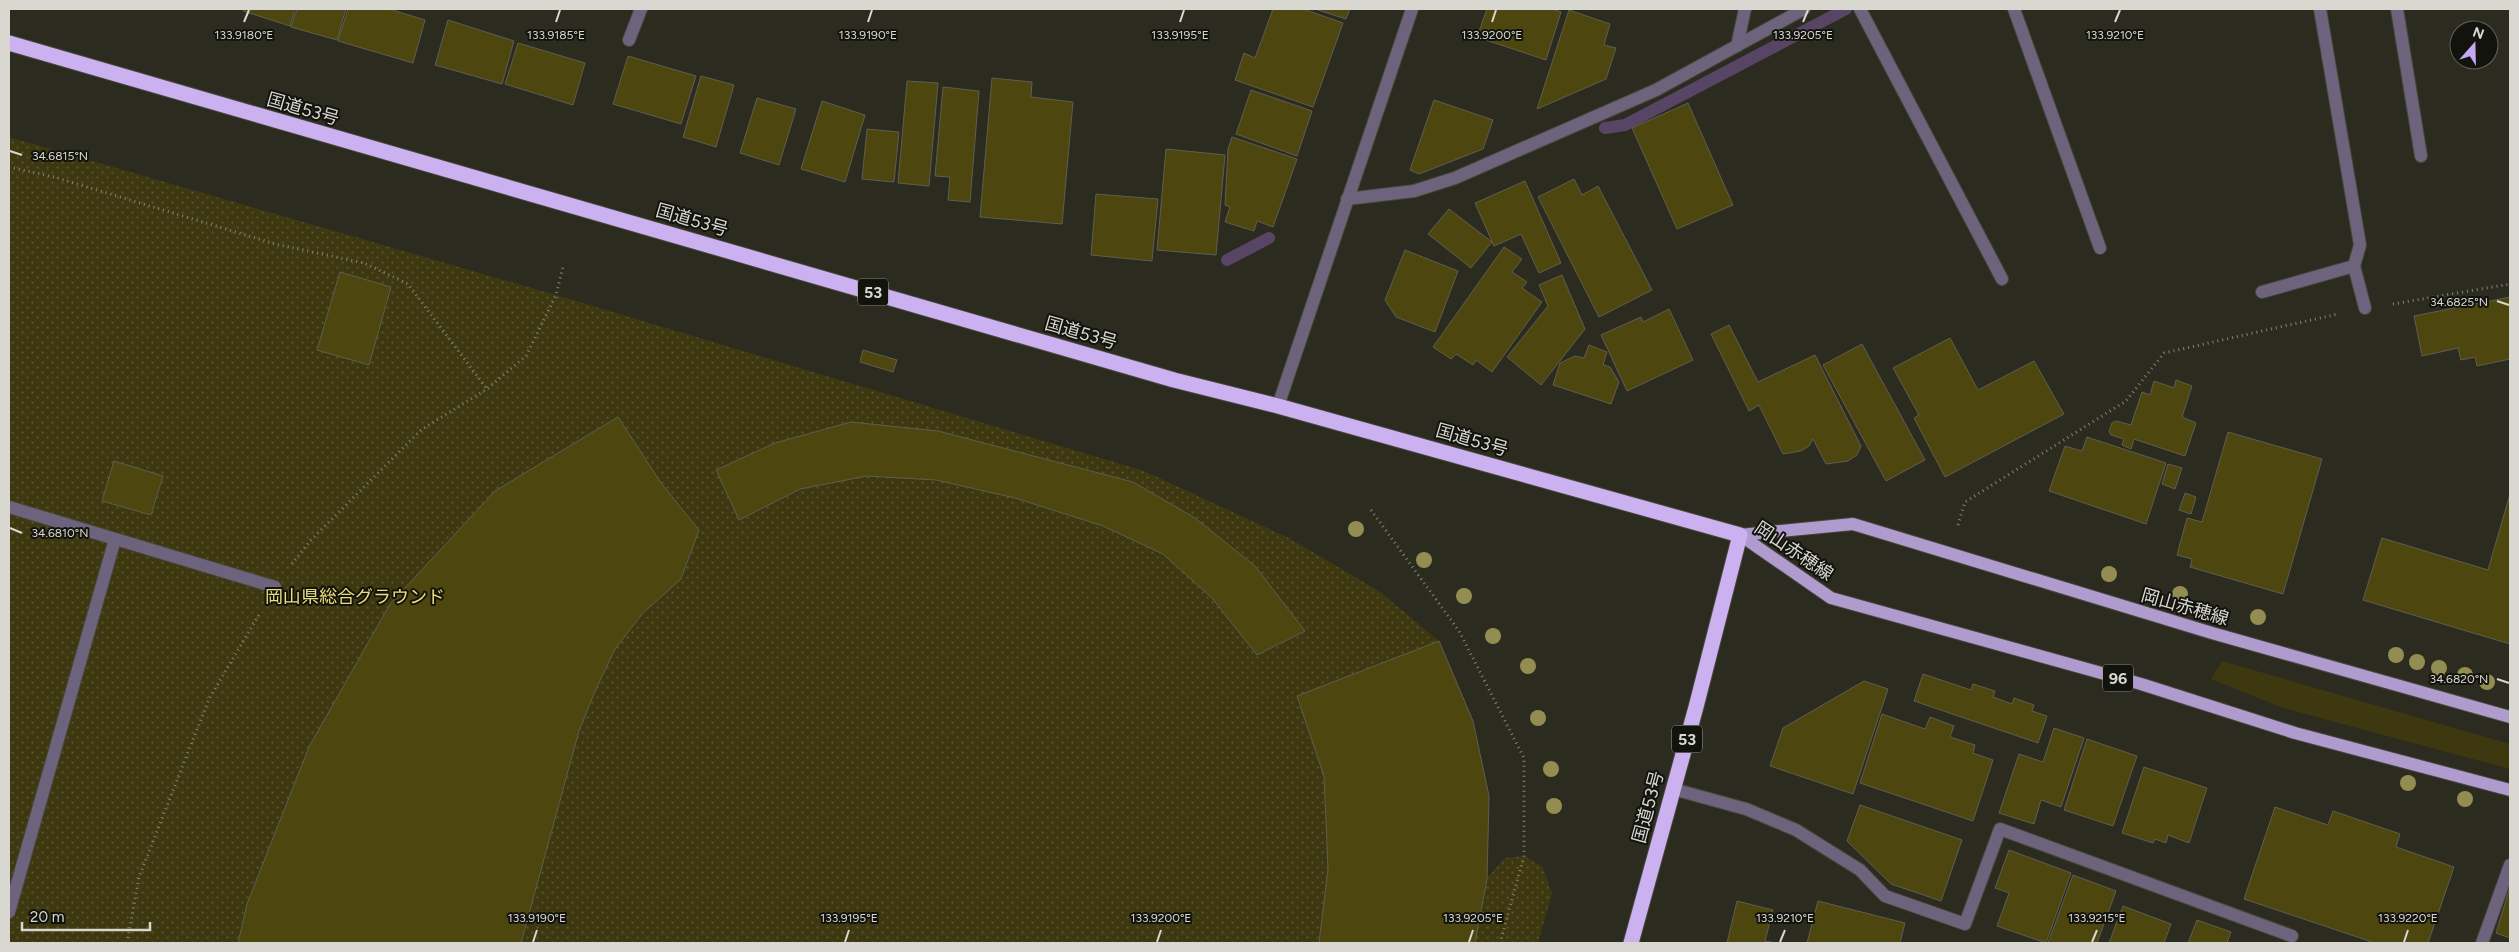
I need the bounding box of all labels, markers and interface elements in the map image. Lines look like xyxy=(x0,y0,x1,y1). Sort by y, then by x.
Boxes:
north arrow xyxy=(2449,20,2499,70)
text: N xyxy=(2470,23,2486,43)
text: 133.9180°E xyxy=(215,28,273,42)
text: 133.9185°E xyxy=(527,28,585,42)
text: 133.9190°E xyxy=(839,28,897,42)
text: 133.9195°E xyxy=(1151,28,1209,42)
text: 133.9200°E xyxy=(1462,28,1522,42)
text: 133.9205°E xyxy=(1773,28,1833,42)
text: 133.9210°E xyxy=(2086,28,2144,42)
street label: 国道53号 xyxy=(264,88,342,130)
text: 34.6815°N xyxy=(32,149,88,163)
street label: 国道53号 xyxy=(653,199,731,241)
road number: 53 xyxy=(858,278,888,306)
text: 34.6825°N xyxy=(2430,295,2488,309)
street label: 国道53号 xyxy=(1042,312,1120,354)
street label: 国道53号 xyxy=(1433,419,1511,461)
street label: 岡山赤穂線 xyxy=(1751,517,1837,585)
text: 34.6810°N xyxy=(31,526,89,540)
street label: 岡山赤穂線 xyxy=(2139,584,2231,630)
park label: 岡山県総合グラウンド xyxy=(265,586,445,608)
road number: 96 xyxy=(2103,664,2133,691)
text: 34.6820°N xyxy=(2430,672,2488,686)
road number: 53 xyxy=(1672,726,1702,752)
street label: 国道53号 xyxy=(1628,768,1668,846)
scale bar xyxy=(22,900,150,932)
text: 20 m xyxy=(30,908,64,926)
text: 133.9190°E xyxy=(508,911,566,925)
text: 133.9195°E xyxy=(820,911,878,925)
text: 133.9200°E xyxy=(1131,911,1191,925)
text: 133.9205°E xyxy=(1443,911,1503,925)
text: 133.9210°E xyxy=(1756,911,1814,925)
text: 133.9215°E xyxy=(2068,911,2126,925)
text: 133.9220°E xyxy=(2378,911,2438,925)

